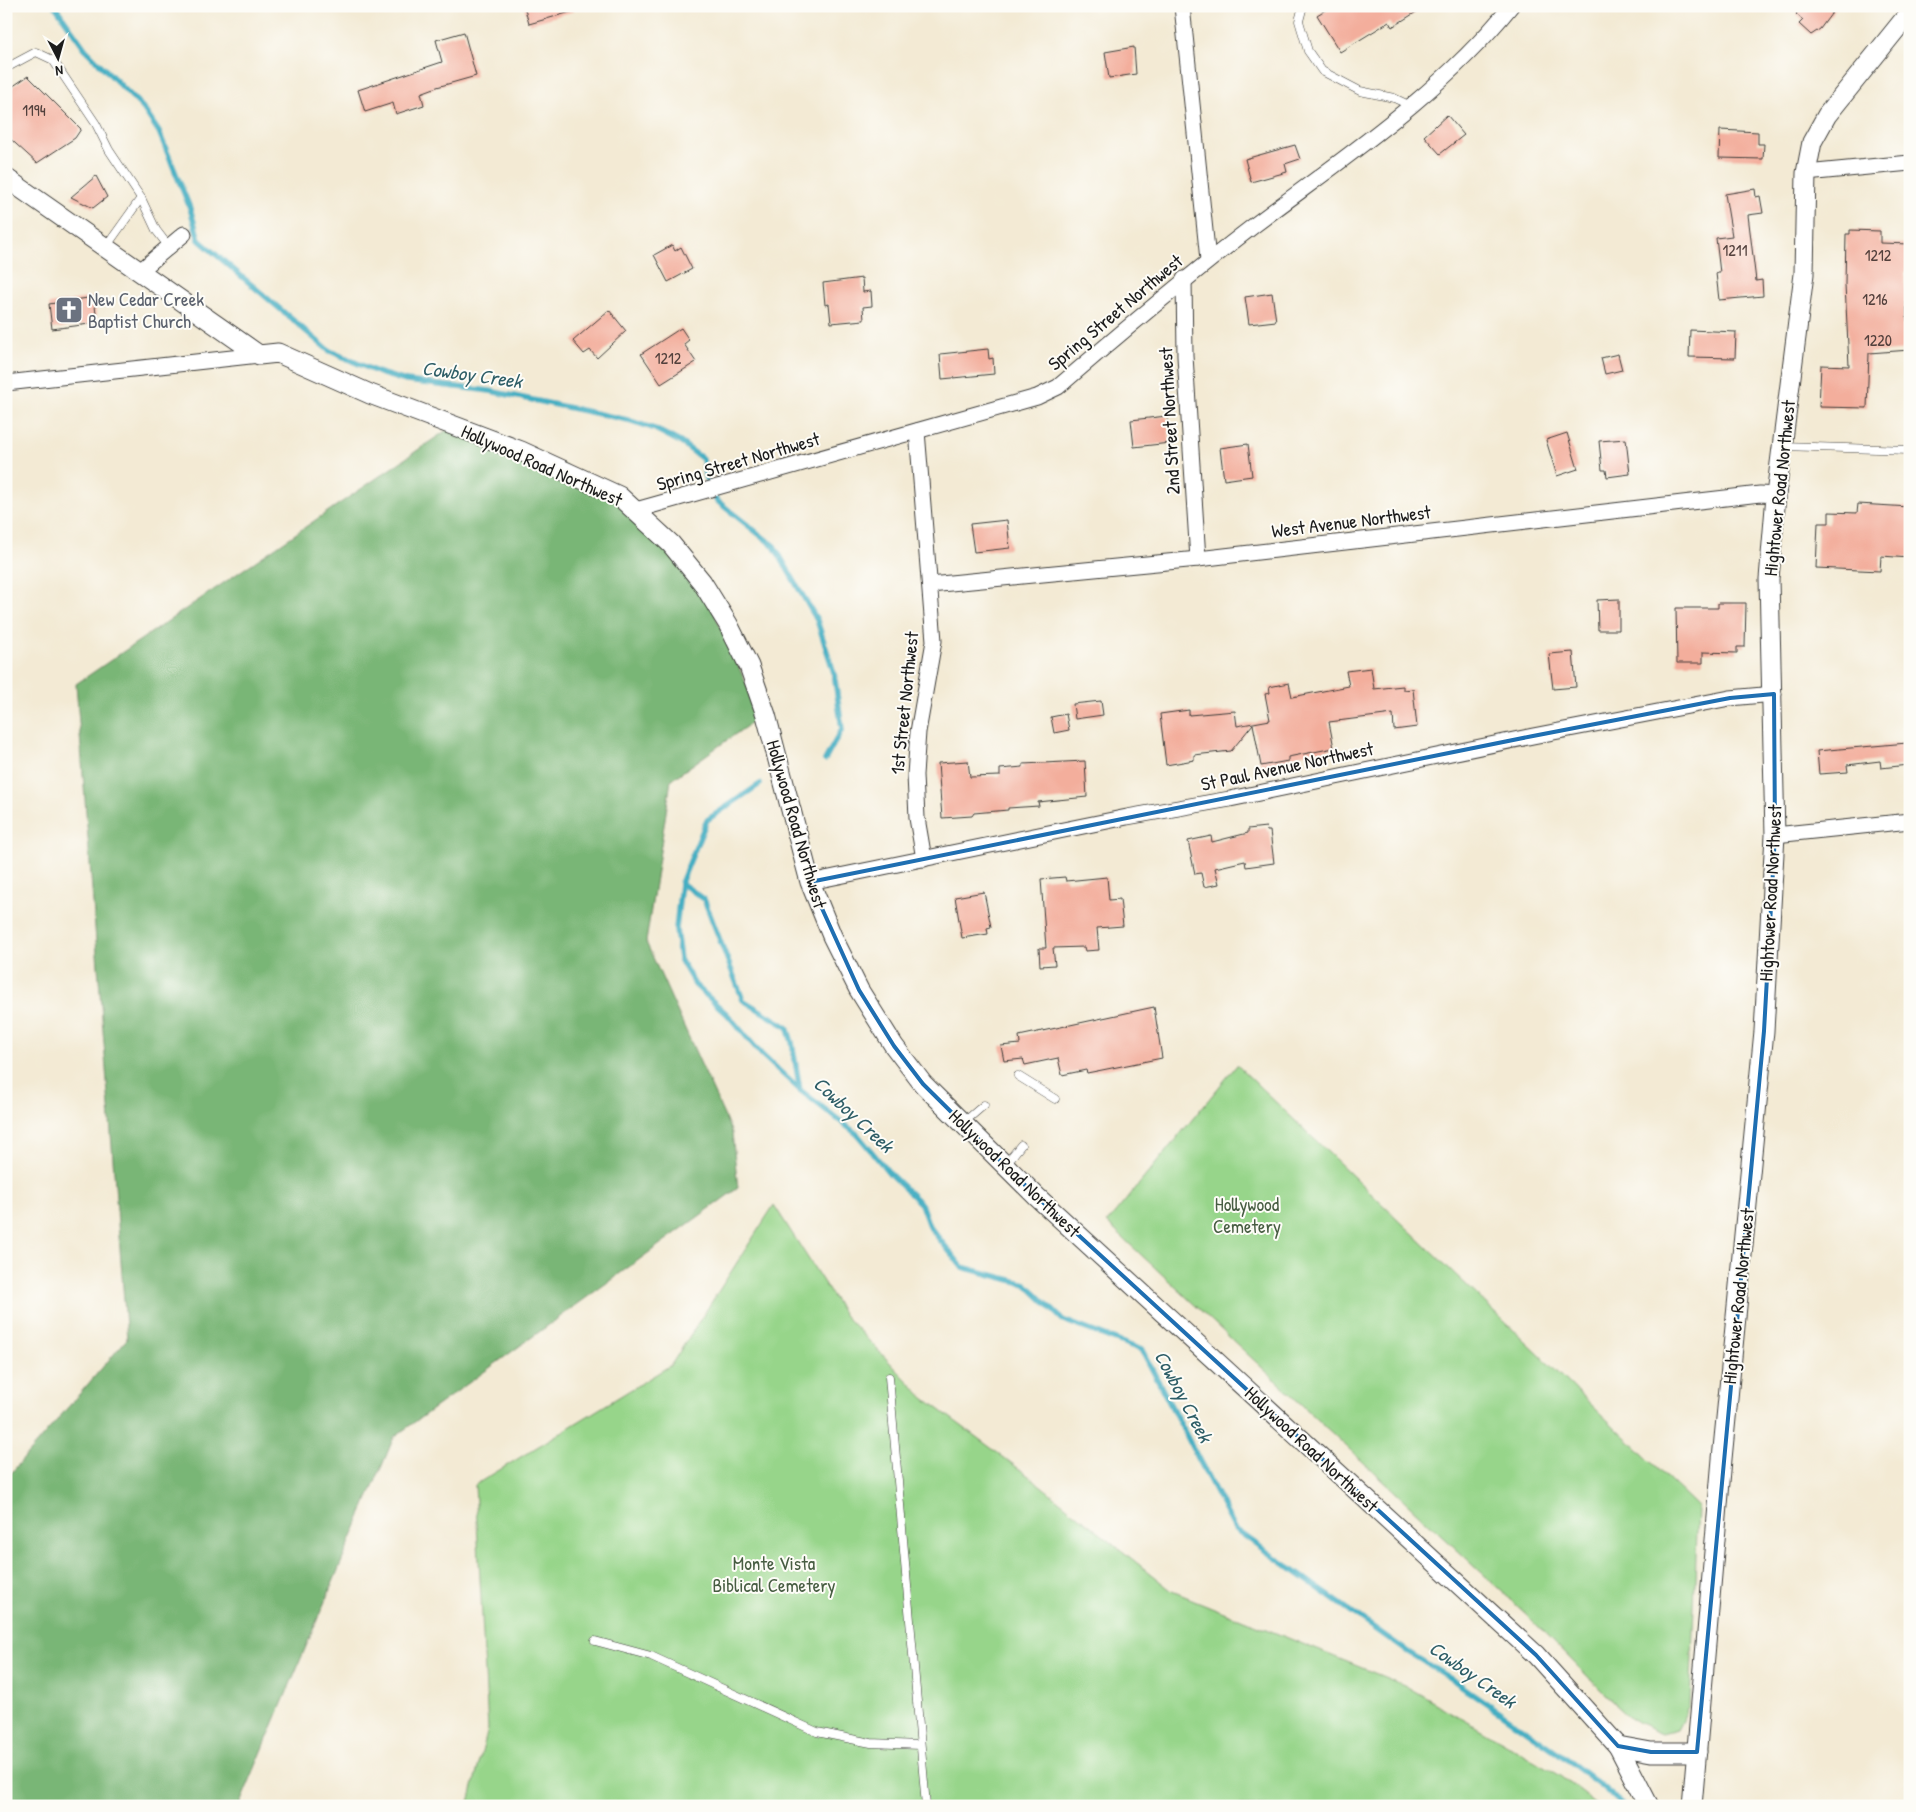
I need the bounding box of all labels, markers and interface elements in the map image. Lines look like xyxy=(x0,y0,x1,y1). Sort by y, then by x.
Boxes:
north arrow xyxy=(32,32,82,82)
text: N xyxy=(54,62,64,81)
house number: 1194 xyxy=(22,99,46,121)
house number: 1211 xyxy=(1723,239,1748,261)
house number: 1212 xyxy=(1865,244,1892,266)
street label: Spring Street Northwest xyxy=(1042,248,1188,376)
place label: New Cedar Creek Baptist Church xyxy=(88,286,204,334)
house number: 1216 xyxy=(1862,288,1888,310)
church icon: New Cedar Creek Baptist Church xyxy=(54,295,84,325)
house number: 1220 xyxy=(1864,329,1892,351)
street label: 2nd Street Northwest xyxy=(1152,346,1186,495)
house number: 1212 xyxy=(655,347,682,369)
water label: Cowboy Creek xyxy=(420,354,525,396)
street label: Hightower Road Northwest xyxy=(1757,398,1801,577)
street label: Hollywood Road Northwest xyxy=(457,418,627,512)
street label: Spring Street Northwest xyxy=(654,425,823,497)
street label: West Avenue Northwest xyxy=(1270,498,1432,544)
street label: 1st Street Northwest xyxy=(884,630,924,776)
street label: St Paul Avenue Northwest xyxy=(1198,735,1376,797)
street label: Hollywood Road Northwest xyxy=(761,737,834,912)
street label: Hightower Road Northwest xyxy=(1752,803,1788,982)
water label: Cowboy Creek xyxy=(807,1070,901,1160)
street label: Hollywood Road Northwest xyxy=(943,1103,1087,1243)
park label: Hollywood Cemetery xyxy=(1213,1191,1281,1239)
street label: Hightower Road Northwest xyxy=(1716,1206,1760,1385)
water label: Cowboy Creek xyxy=(1148,1345,1220,1449)
street label: Hollywood Road Northwest xyxy=(1240,1380,1385,1518)
park label: Monte Vista Biblical Cemetery xyxy=(712,1550,836,1598)
water label: Cowboy Creek xyxy=(1424,1634,1523,1716)

